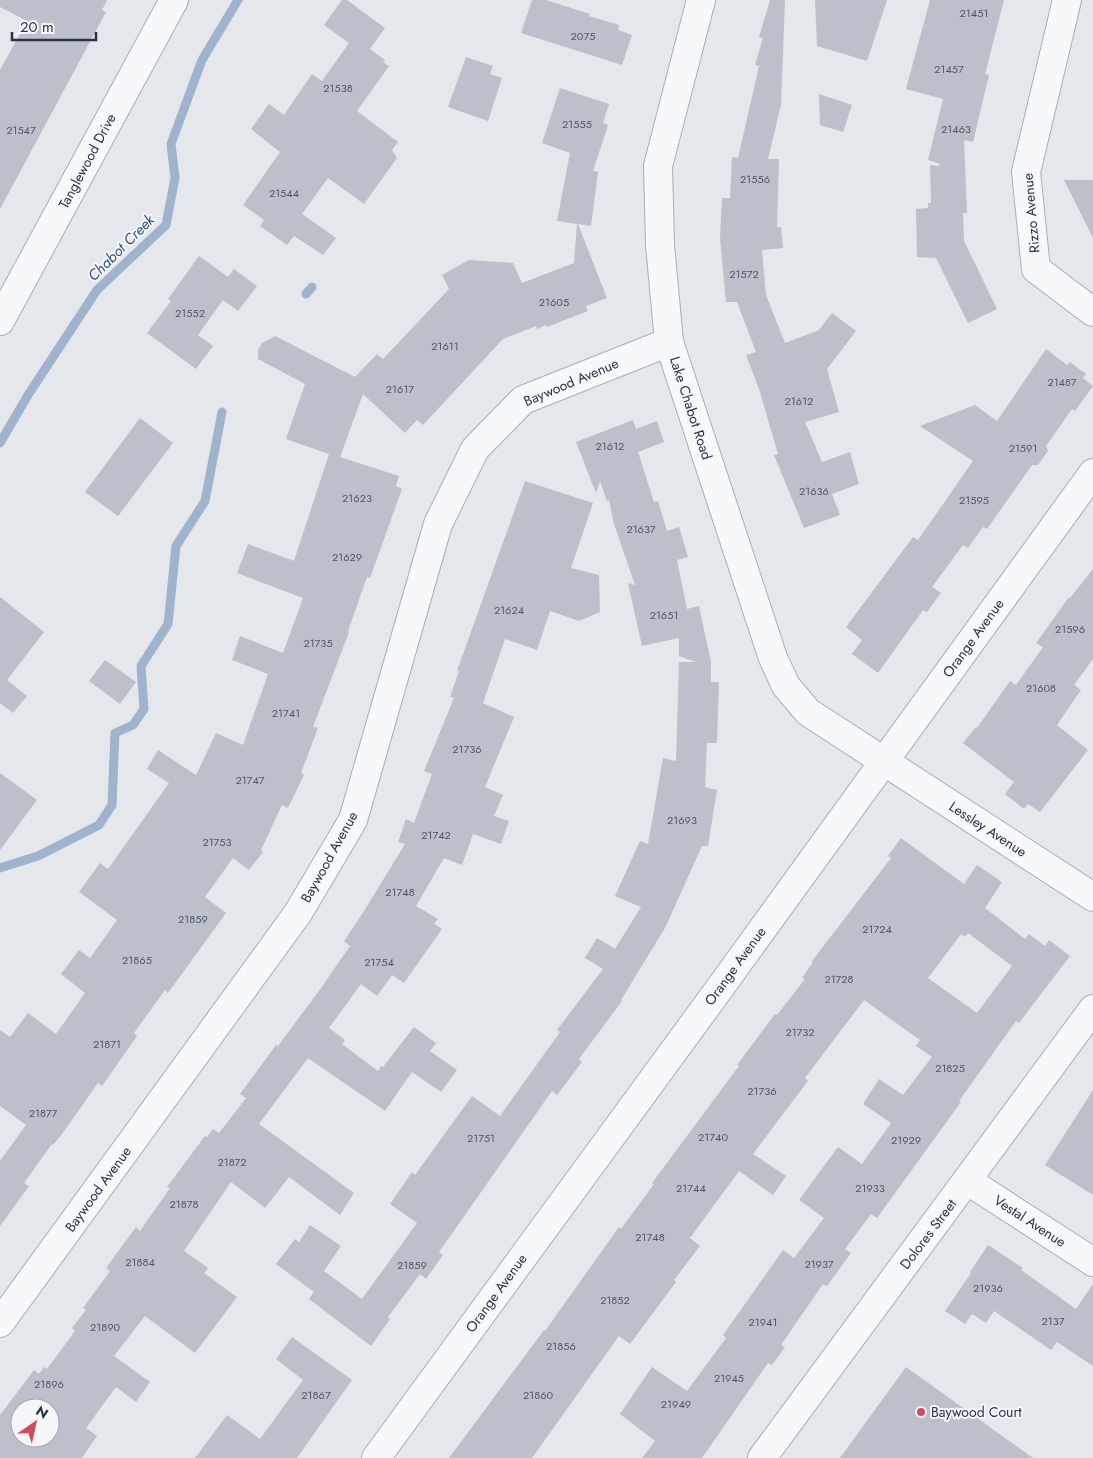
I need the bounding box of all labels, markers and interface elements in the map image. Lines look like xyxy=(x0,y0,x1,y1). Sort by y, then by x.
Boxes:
house number: 21451 xyxy=(960,5,988,21)
scale bar xyxy=(12,10,96,42)
text: 20 m xyxy=(20,16,54,38)
house number: 2075 xyxy=(571,28,595,44)
house number: 21457 xyxy=(934,61,964,77)
house number: 21538 xyxy=(323,80,353,96)
street label: Tanglewood Drive xyxy=(53,110,121,212)
house number: 21555 xyxy=(562,116,592,132)
house number: 21463 xyxy=(941,121,971,137)
house number: 21547 xyxy=(6,122,36,138)
house number: 21556 xyxy=(740,171,770,187)
street label: Rizzo Avenue xyxy=(1018,172,1044,254)
house number: 21544 xyxy=(269,185,300,201)
water label: Chabot Creek xyxy=(83,209,160,286)
house number: 21572 xyxy=(729,266,759,282)
house number: 21605 xyxy=(539,294,569,310)
house number: 21552 xyxy=(175,305,205,321)
house number: 21611 xyxy=(431,338,459,354)
street label: Baywood Avenue xyxy=(520,353,622,411)
street label: Lake Chabot Road xyxy=(665,354,717,462)
house number: 21487 xyxy=(1047,374,1077,390)
house number: 21617 xyxy=(386,381,414,397)
house number: 21612 xyxy=(785,393,813,409)
house number: 21612 xyxy=(596,438,624,454)
house number: 21591 xyxy=(1009,440,1037,456)
house number: 21636 xyxy=(799,483,829,499)
house number: 21623 xyxy=(342,490,372,506)
house number: 21595 xyxy=(959,492,989,508)
house number: 21637 xyxy=(626,521,656,537)
house number: 21629 xyxy=(332,549,362,565)
street label: Orange Avenue xyxy=(938,595,1008,681)
house number: 21624 xyxy=(494,602,525,618)
house number: 21651 xyxy=(650,607,678,623)
house number: 21596 xyxy=(1055,621,1085,637)
house number: 21735 xyxy=(303,635,333,651)
house number: 21608 xyxy=(1026,680,1056,696)
house number: 21741 xyxy=(272,705,300,721)
house number: 21736 xyxy=(452,741,482,757)
house number: 21747 xyxy=(235,772,265,788)
street label: Lessley Avenue xyxy=(945,796,1031,862)
street label: Baywood Avenue xyxy=(296,808,362,906)
house number: 21693 xyxy=(667,812,697,828)
house number: 21742 xyxy=(421,827,451,843)
house number: 21753 xyxy=(202,834,232,850)
house number: 21748 xyxy=(385,884,415,900)
house number: 21859 xyxy=(178,911,208,927)
house number: 21724 xyxy=(862,921,892,937)
street label: Orange Avenue xyxy=(700,923,770,1009)
house number: 21865 xyxy=(122,952,152,968)
house number: 21754 xyxy=(364,954,394,970)
house number: 21728 xyxy=(824,971,854,987)
house number: 21732 xyxy=(785,1024,815,1040)
house number: 21871 xyxy=(93,1036,121,1052)
house number: 21825 xyxy=(935,1060,965,1076)
house number: 21736 xyxy=(747,1083,777,1099)
house number: 21877 xyxy=(29,1105,58,1121)
house number: 21740 xyxy=(698,1129,728,1145)
house number: 21751 xyxy=(467,1130,495,1146)
house number: 21929 xyxy=(891,1132,921,1148)
street label: Baywood Avenue xyxy=(60,1142,136,1236)
house number: 21872 xyxy=(217,1154,247,1170)
house number: 21744 xyxy=(676,1180,706,1196)
house number: 21933 xyxy=(855,1180,885,1196)
street label: Vestal Avenue xyxy=(990,1190,1070,1252)
street label: Dolores Street xyxy=(895,1194,961,1273)
house number: 21878 xyxy=(170,1196,198,1212)
house number: 21748 xyxy=(635,1229,665,1245)
street label: Orange Avenue xyxy=(461,1250,531,1336)
house number: 21884 xyxy=(125,1254,155,1270)
house number: 21937 xyxy=(804,1256,834,1272)
house number: 21859 xyxy=(397,1257,427,1273)
house number: 21936 xyxy=(973,1280,1003,1296)
house number: 21852 xyxy=(600,1292,630,1308)
house number: 2137 xyxy=(1042,1313,1065,1329)
house number: 21941 xyxy=(749,1314,777,1330)
house number: 21890 xyxy=(90,1319,120,1335)
house number: 21856 xyxy=(546,1338,576,1354)
house number: 21945 xyxy=(714,1370,744,1386)
house number: 21896 xyxy=(34,1376,64,1392)
house number: 21867 xyxy=(301,1387,331,1403)
house number: 21860 xyxy=(523,1387,553,1403)
house number: 21949 xyxy=(661,1396,691,1412)
north arrow xyxy=(10,1398,60,1448)
text: N xyxy=(32,1401,52,1424)
place label: Baywood Court xyxy=(931,1402,1022,1422)
marker: Baywood Court xyxy=(915,1406,927,1418)

